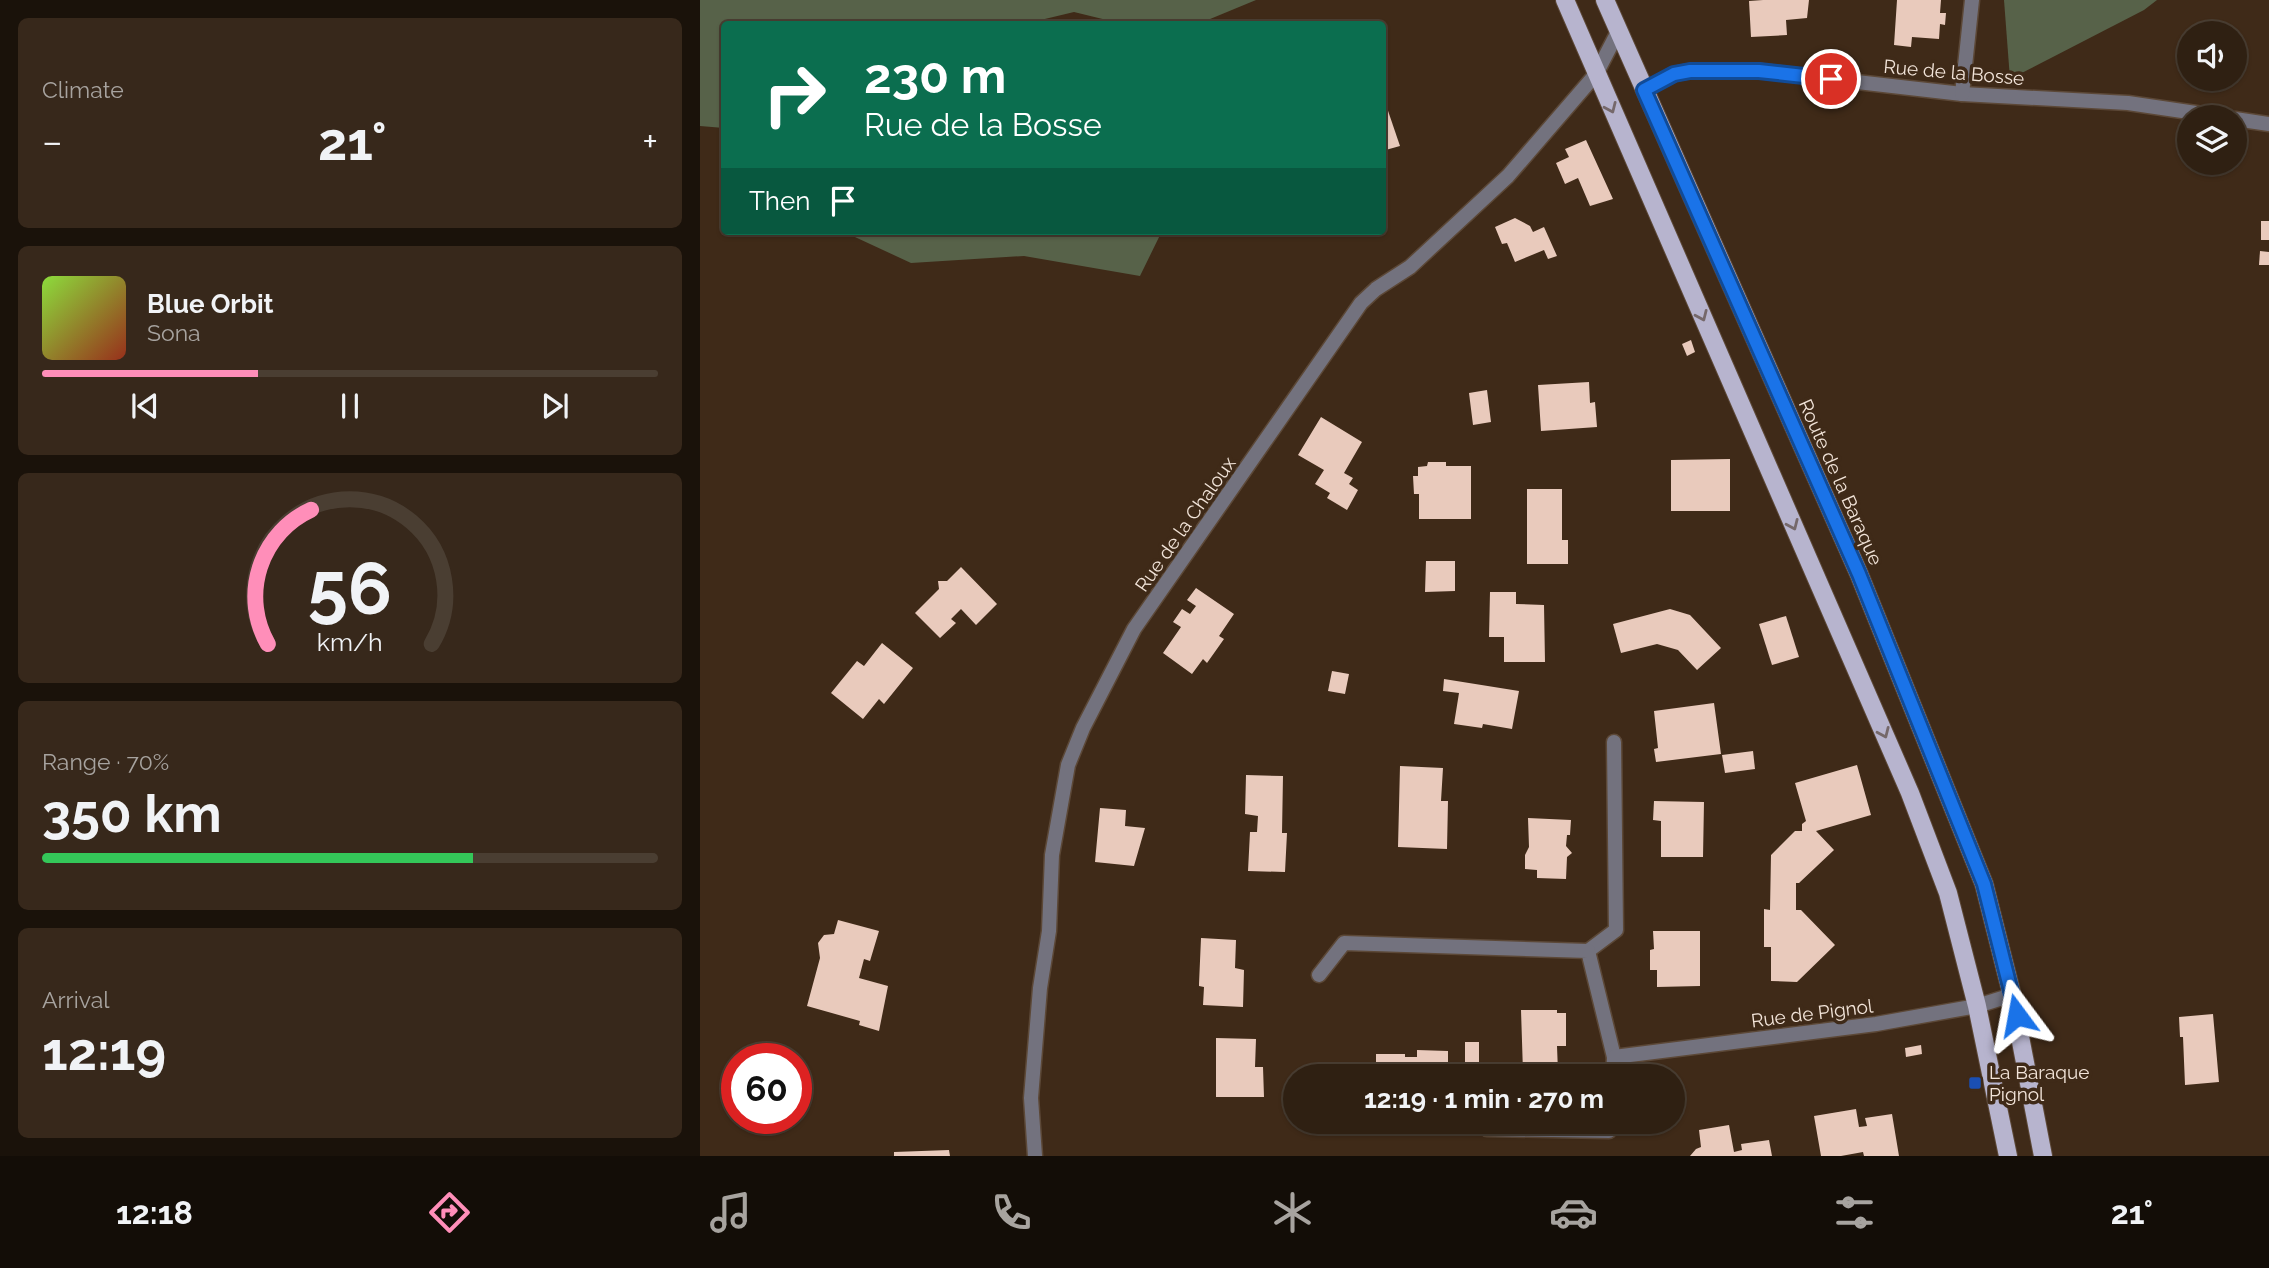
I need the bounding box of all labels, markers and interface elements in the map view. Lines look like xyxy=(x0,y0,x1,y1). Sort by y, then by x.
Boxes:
map controls xyxy=(2177,21,2247,175)
button: sound xyxy=(2177,21,2247,91)
text: 230 m xyxy=(864,47,1006,104)
icon: right xyxy=(749,49,840,140)
pin xyxy=(1801,49,1861,109)
street label: Rue de la Bosse xyxy=(1883,55,2025,89)
icon: arrive xyxy=(1812,60,1850,98)
text: Climate xyxy=(42,76,124,103)
one-way arrow xyxy=(1603,101,1617,113)
button: layers xyxy=(2177,105,2247,175)
text: Rue de la Bosse xyxy=(864,106,1102,143)
text: 21° xyxy=(318,111,387,172)
text: − xyxy=(42,119,62,164)
text: + xyxy=(642,119,658,164)
icon: arrive xyxy=(824,182,862,220)
text: Then xyxy=(749,186,810,216)
text: Blue Orbit xyxy=(147,289,274,319)
one-way arrow xyxy=(1694,309,1708,321)
text: Sona xyxy=(147,319,201,346)
icon: previous xyxy=(126,387,164,425)
icon: pause xyxy=(331,387,369,425)
icon: next xyxy=(536,387,574,425)
street label: Route de la Baraque xyxy=(1795,396,1887,568)
street label: Rue de la Chaloux xyxy=(1130,452,1240,596)
one-way arrow xyxy=(1785,517,1799,530)
text: 56 xyxy=(308,546,392,631)
text: km/h xyxy=(317,627,383,657)
one-way arrow xyxy=(1876,726,1890,738)
text: Range · 70% xyxy=(42,748,169,775)
text: 350 km xyxy=(42,783,222,844)
position arrow xyxy=(1980,978,2054,1052)
text: Arrival xyxy=(42,986,109,1013)
street label: Rue de Pignol xyxy=(1750,995,1875,1031)
text: 12:19 xyxy=(42,1021,166,1082)
speed limit sign: 60 xyxy=(721,1043,812,1134)
place label: La Baraque Pignol xyxy=(1989,1061,2089,1105)
marker: La Baraque Pignol xyxy=(1967,1075,1983,1091)
text: 12:19 · 1 min · 270 m xyxy=(1364,1084,1604,1114)
icon: directions xyxy=(425,1188,474,1237)
icon: music xyxy=(706,1188,755,1237)
icon: phone xyxy=(987,1188,1036,1237)
icon: climate xyxy=(1268,1188,1317,1237)
icon: car xyxy=(1549,1188,1598,1237)
icon: filters xyxy=(1830,1188,1879,1237)
text: 12:18 xyxy=(116,1194,193,1231)
text: 21° xyxy=(2111,1194,2153,1231)

